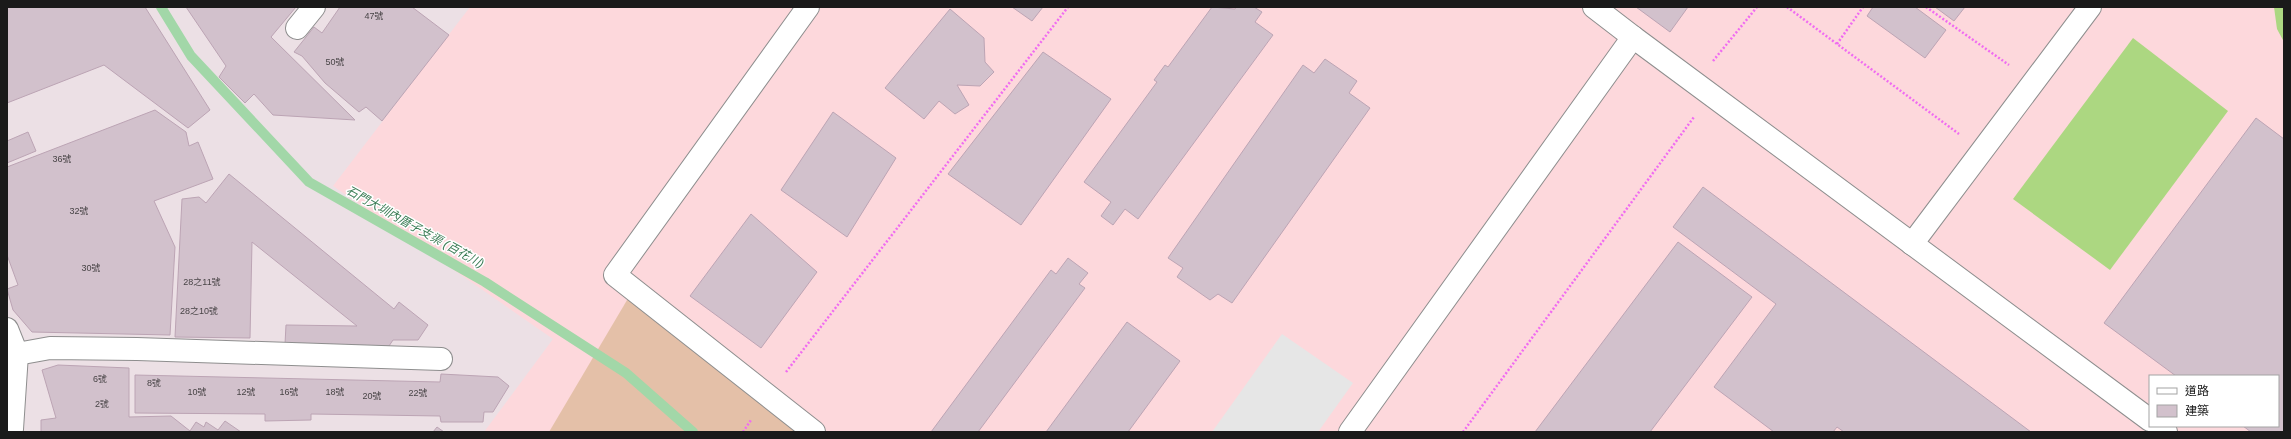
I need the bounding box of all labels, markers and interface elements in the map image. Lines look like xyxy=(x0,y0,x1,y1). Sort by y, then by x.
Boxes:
house number: 47號 xyxy=(364,11,384,21)
house number: 50號 xyxy=(325,57,345,67)
house number: 36號 xyxy=(52,154,72,164)
water label: 石門大圳內厝子支渠 (百花川) xyxy=(344,183,486,271)
house number: 32號 xyxy=(69,206,89,216)
house number: 30號 xyxy=(81,263,101,273)
house number: 28之11號 xyxy=(183,277,221,287)
house number: 28之10號 xyxy=(180,306,218,316)
house number: 6號 xyxy=(93,374,107,384)
legend xyxy=(2149,375,2279,427)
house number: 8號 xyxy=(147,378,161,388)
text: 道路 xyxy=(2185,384,2209,398)
house number: 10號 xyxy=(187,387,207,397)
house number: 12號 xyxy=(236,387,256,397)
house number: 16號 xyxy=(279,387,299,397)
house number: 18號 xyxy=(325,387,345,397)
house number: 22號 xyxy=(408,388,428,398)
house number: 20號 xyxy=(362,391,382,401)
house number: 2號 xyxy=(95,399,109,409)
text: 建築 xyxy=(2185,404,2209,418)

